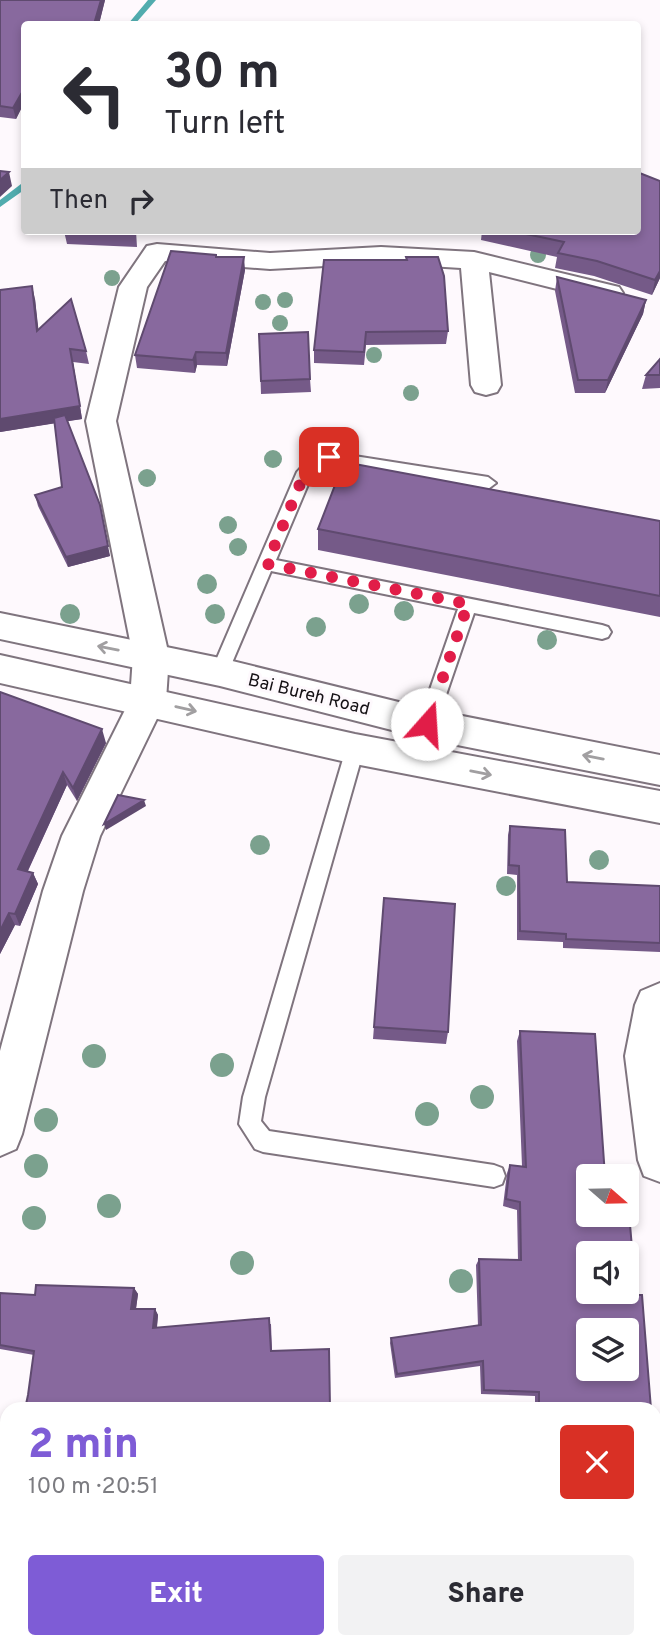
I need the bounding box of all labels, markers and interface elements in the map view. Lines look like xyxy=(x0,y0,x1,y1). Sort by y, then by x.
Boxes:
text: 30 m xyxy=(164,44,280,106)
icon: left xyxy=(49,49,140,140)
text: Turn left xyxy=(164,105,285,145)
icon: right xyxy=(122,182,160,220)
text: Then xyxy=(49,185,108,218)
pin xyxy=(299,427,359,487)
icon: arrive xyxy=(310,438,348,476)
one-way arrow xyxy=(97,640,120,654)
street label: Bai Bureh Road xyxy=(245,669,372,722)
position arrow xyxy=(390,687,464,761)
one-way arrow xyxy=(174,703,197,717)
one-way arrow xyxy=(582,749,605,763)
one-way arrow xyxy=(469,766,491,780)
north arrow xyxy=(576,1164,639,1227)
map controls xyxy=(576,1164,639,1381)
button: sound xyxy=(576,1241,639,1304)
button: layers xyxy=(576,1318,639,1381)
text: 2 min xyxy=(28,1420,139,1473)
button: close xyxy=(560,1425,634,1499)
text: 100 m · 20:51 xyxy=(28,1473,159,1502)
button: Exit xyxy=(28,1555,324,1635)
button: Share xyxy=(338,1555,634,1635)

